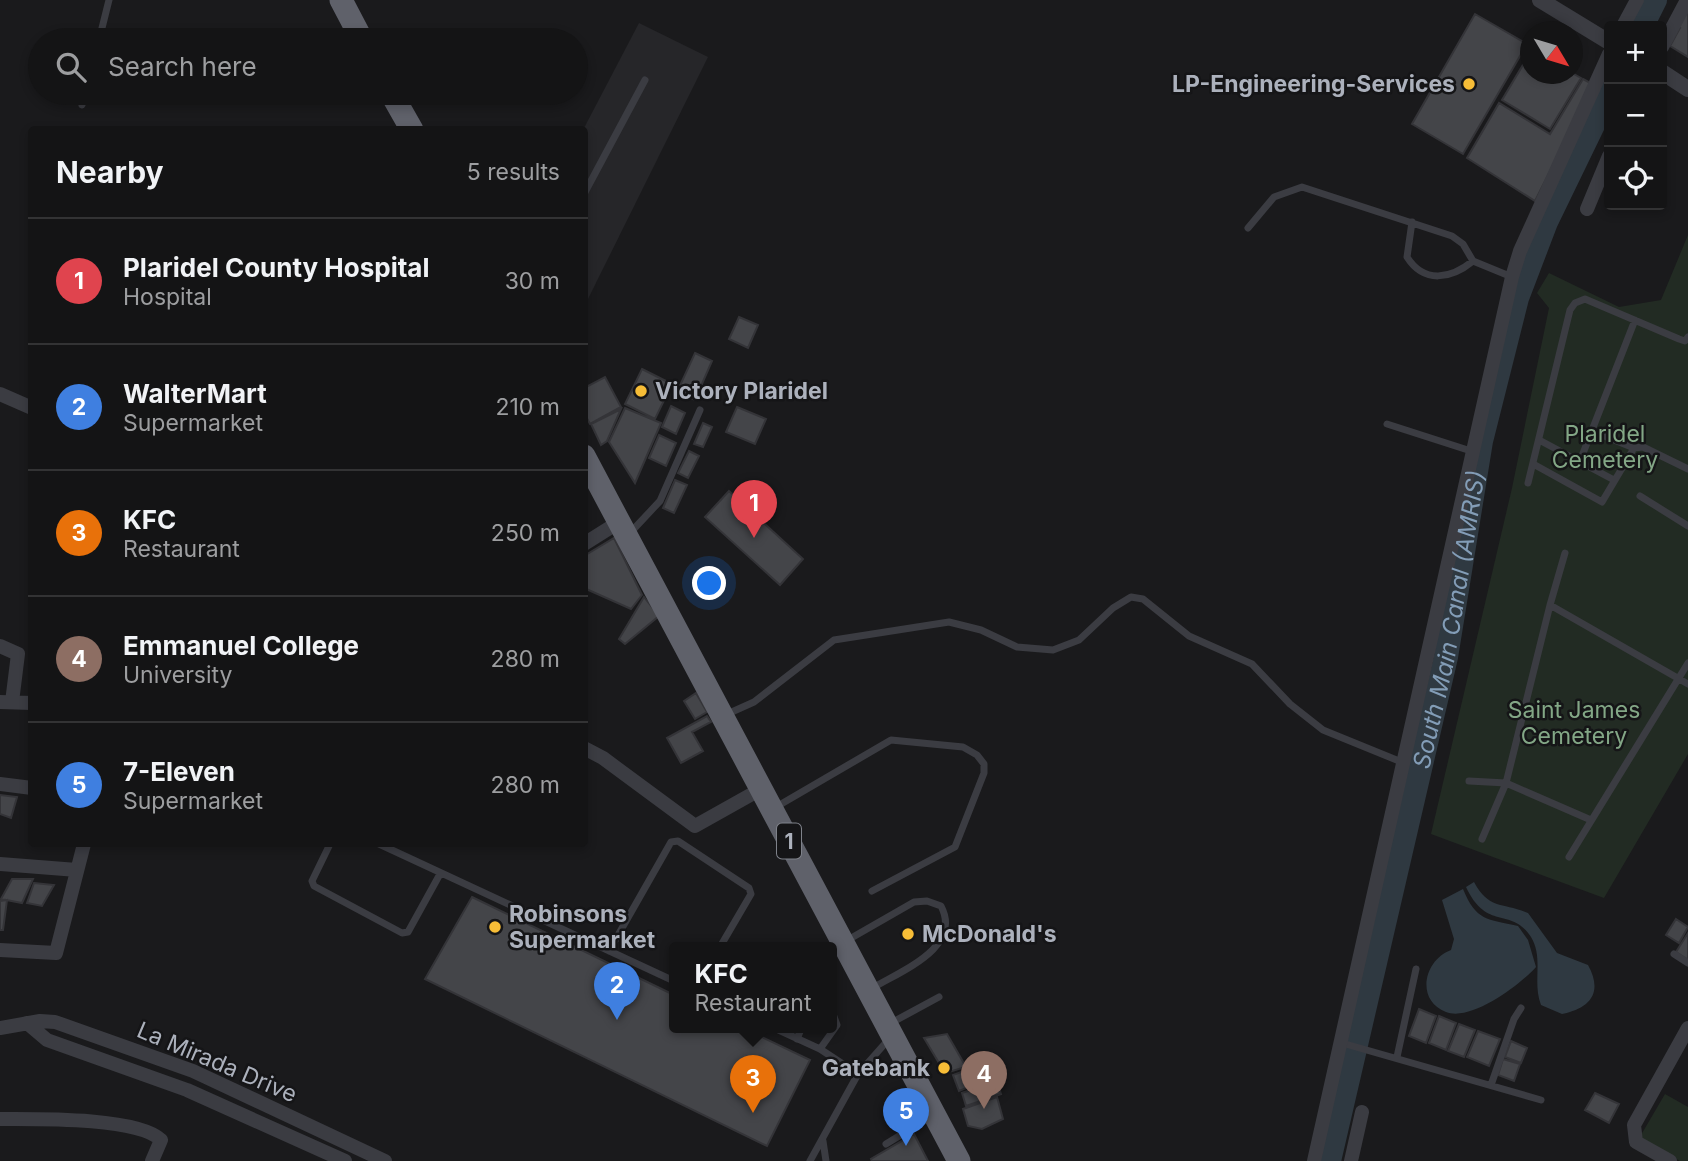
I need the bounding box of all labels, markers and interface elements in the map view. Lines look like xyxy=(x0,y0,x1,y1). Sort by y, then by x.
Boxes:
north arrow xyxy=(1520,21,1583,84)
map controls xyxy=(1604,21,1667,210)
button: + xyxy=(1604,21,1667,84)
search box xyxy=(28,28,588,105)
icon: search xyxy=(52,48,90,86)
text: Search here xyxy=(108,51,257,82)
place label: LP-Engineering-Services xyxy=(1172,70,1455,98)
marker: LP-Engineering-Services xyxy=(1461,76,1477,92)
button: − xyxy=(1604,84,1667,147)
button: locate xyxy=(1604,147,1667,210)
text: Nearby xyxy=(56,154,164,190)
text: 5 results xyxy=(467,158,560,186)
text: Plaridel County Hospital xyxy=(123,252,430,283)
text: 1 xyxy=(74,267,84,295)
text: 30 m xyxy=(505,267,560,295)
text: Hospital xyxy=(123,283,212,311)
place label: Victory Plaridel xyxy=(655,377,828,405)
text: WalterMart xyxy=(123,378,267,409)
marker: Victory Plaridel xyxy=(633,383,649,399)
text: 2 xyxy=(72,393,86,421)
text: 210 m xyxy=(495,393,560,421)
text: Supermarket xyxy=(123,409,263,437)
park label: Plaridel Cemetery xyxy=(1552,420,1658,474)
water label: South Main Canal (AMRIS) xyxy=(1406,468,1491,771)
pin: 1 xyxy=(731,480,777,538)
text: KFC xyxy=(123,504,176,535)
text: 3 xyxy=(72,519,86,547)
text: 250 m xyxy=(491,519,560,547)
text: Restaurant xyxy=(123,535,240,563)
your location xyxy=(692,566,726,600)
text: Emmanuel College xyxy=(123,630,359,661)
text: 4 xyxy=(71,645,87,673)
text: 280 m xyxy=(491,645,560,673)
text: University xyxy=(123,661,232,689)
park label: Saint James Cemetery xyxy=(1508,696,1640,750)
text: 7-Eleven xyxy=(123,756,235,787)
text: 5 xyxy=(72,771,86,799)
text: 280 m xyxy=(491,771,560,799)
text: Supermarket xyxy=(123,787,263,815)
road number: 1 xyxy=(777,824,801,858)
place label: Robinsons Supermarket xyxy=(509,900,656,954)
marker: Robinsons Supermarket xyxy=(487,919,503,935)
place label: McDonald's xyxy=(922,920,1057,948)
marker: McDonald's xyxy=(900,926,916,942)
popup xyxy=(669,942,837,1033)
text: KFC xyxy=(695,958,748,989)
pin: 2 xyxy=(594,962,640,1020)
text: Restaurant xyxy=(695,989,811,1017)
street label: La Mirada Drive xyxy=(133,1016,301,1108)
pin: 4 xyxy=(961,1051,1007,1109)
place label: Gatebank xyxy=(822,1054,931,1082)
pin: 3 xyxy=(730,1055,776,1113)
marker: Gatebank xyxy=(936,1060,952,1076)
pin: 5 xyxy=(883,1088,929,1146)

